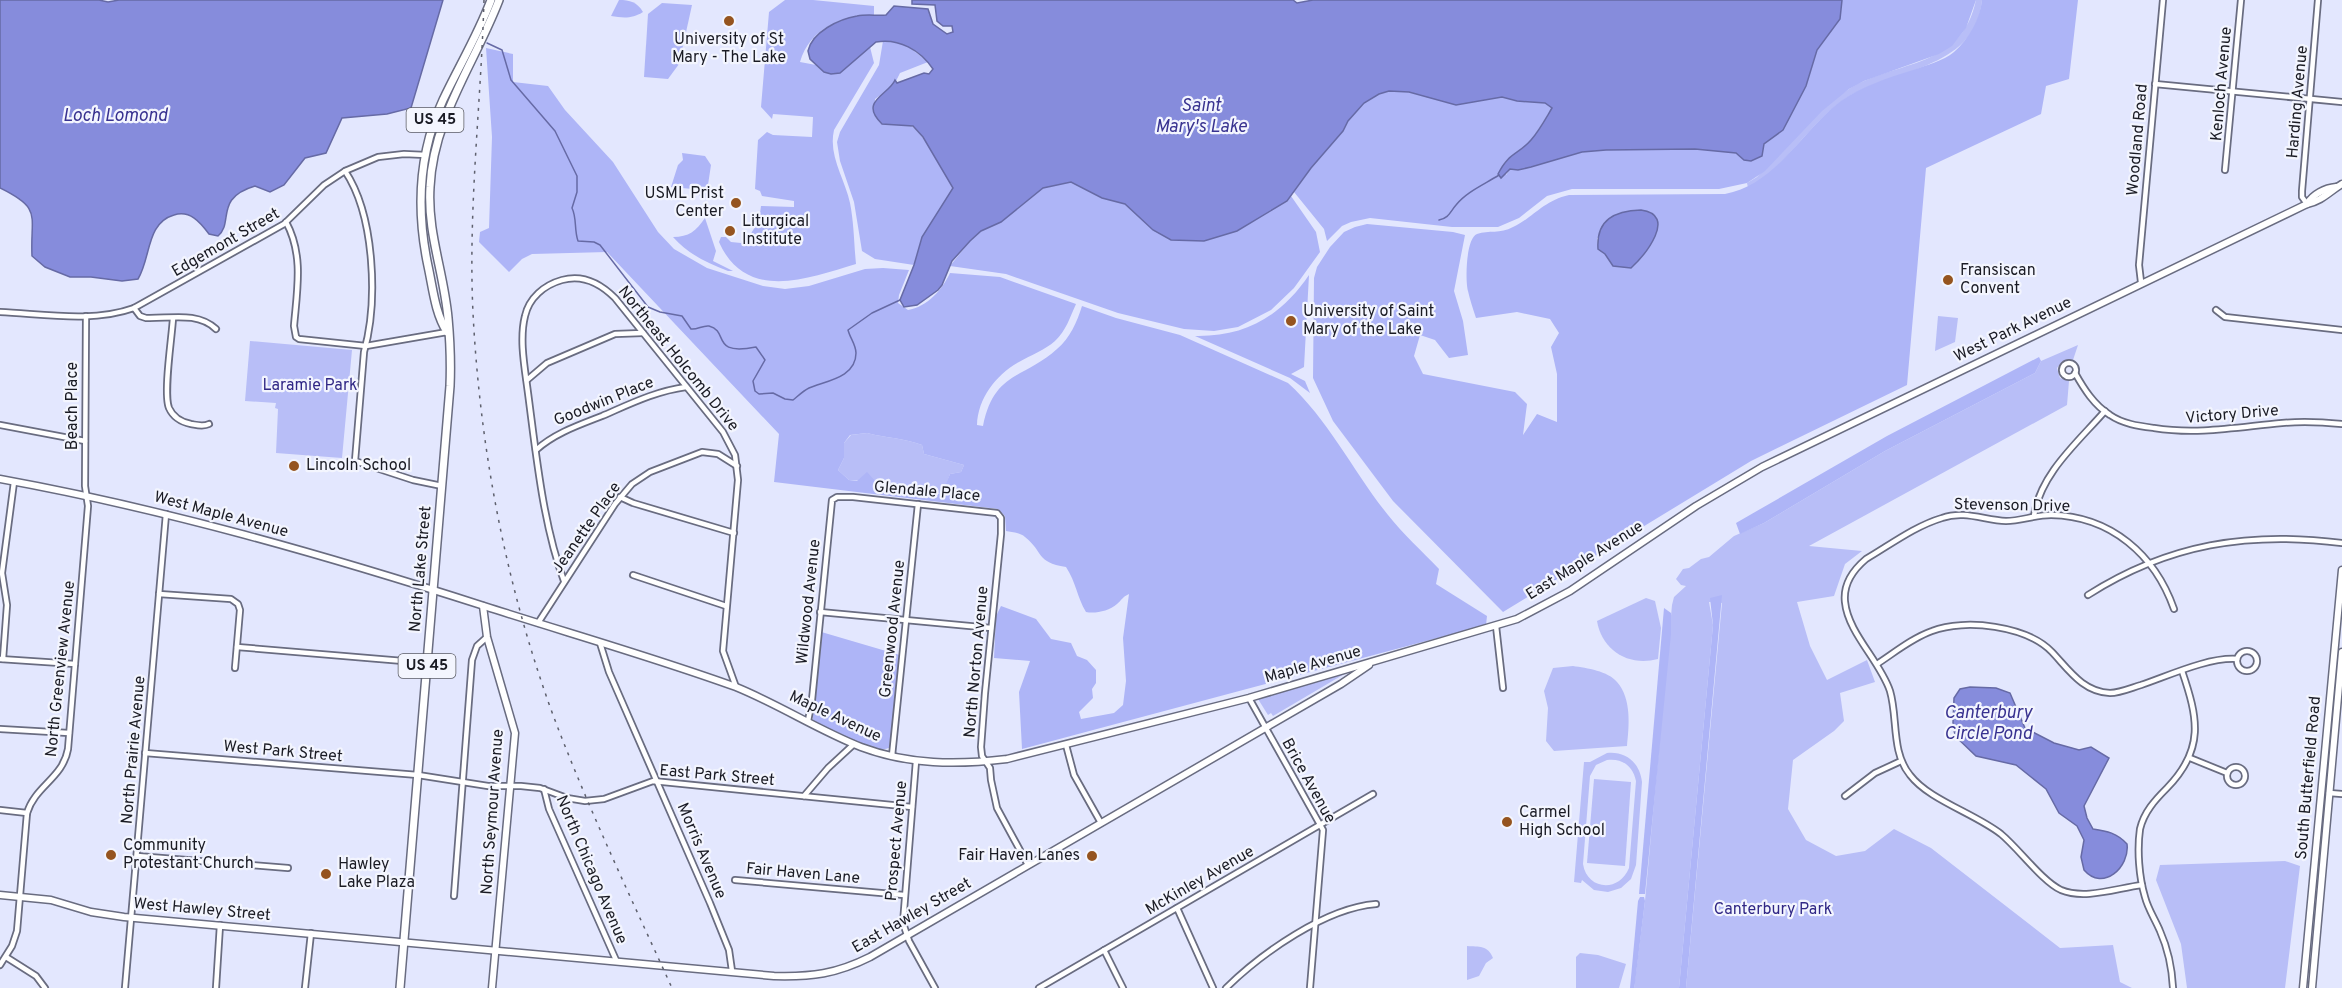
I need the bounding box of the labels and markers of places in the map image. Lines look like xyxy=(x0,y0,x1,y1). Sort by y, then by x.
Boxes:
marker: University of St Mary - The Lake xyxy=(722,14,736,28)
place label: University of St Mary - The Lake xyxy=(672,30,786,68)
place label: USML Prist Center xyxy=(645,184,724,222)
marker: USML Prist Center xyxy=(729,196,743,210)
place label: Liturgical Institute xyxy=(742,212,809,250)
marker: Liturgical Institute xyxy=(723,224,737,238)
place label: Fransiscan Convent xyxy=(1960,261,2036,299)
marker: Fransiscan Convent xyxy=(1941,273,1955,287)
place label: University of Saint Mary of the Lake xyxy=(1303,302,1434,340)
marker: University of Saint Mary of the Lake xyxy=(1284,314,1298,328)
place label: Lincoln School xyxy=(306,456,411,476)
marker: Lincoln School xyxy=(287,459,301,473)
place label: Carmel High School xyxy=(1519,803,1605,841)
marker: Carmel High School xyxy=(1500,815,1514,829)
place label: Community Protestant Church xyxy=(123,836,254,874)
place label: Fair Haven Lanes xyxy=(958,846,1080,866)
marker: Community Protestant Church xyxy=(104,848,118,862)
marker: Fair Haven Lanes xyxy=(1085,849,1099,863)
place label: Hawley Lake Plaza xyxy=(338,855,415,893)
marker: Hawley Lake Plaza xyxy=(319,867,333,881)

